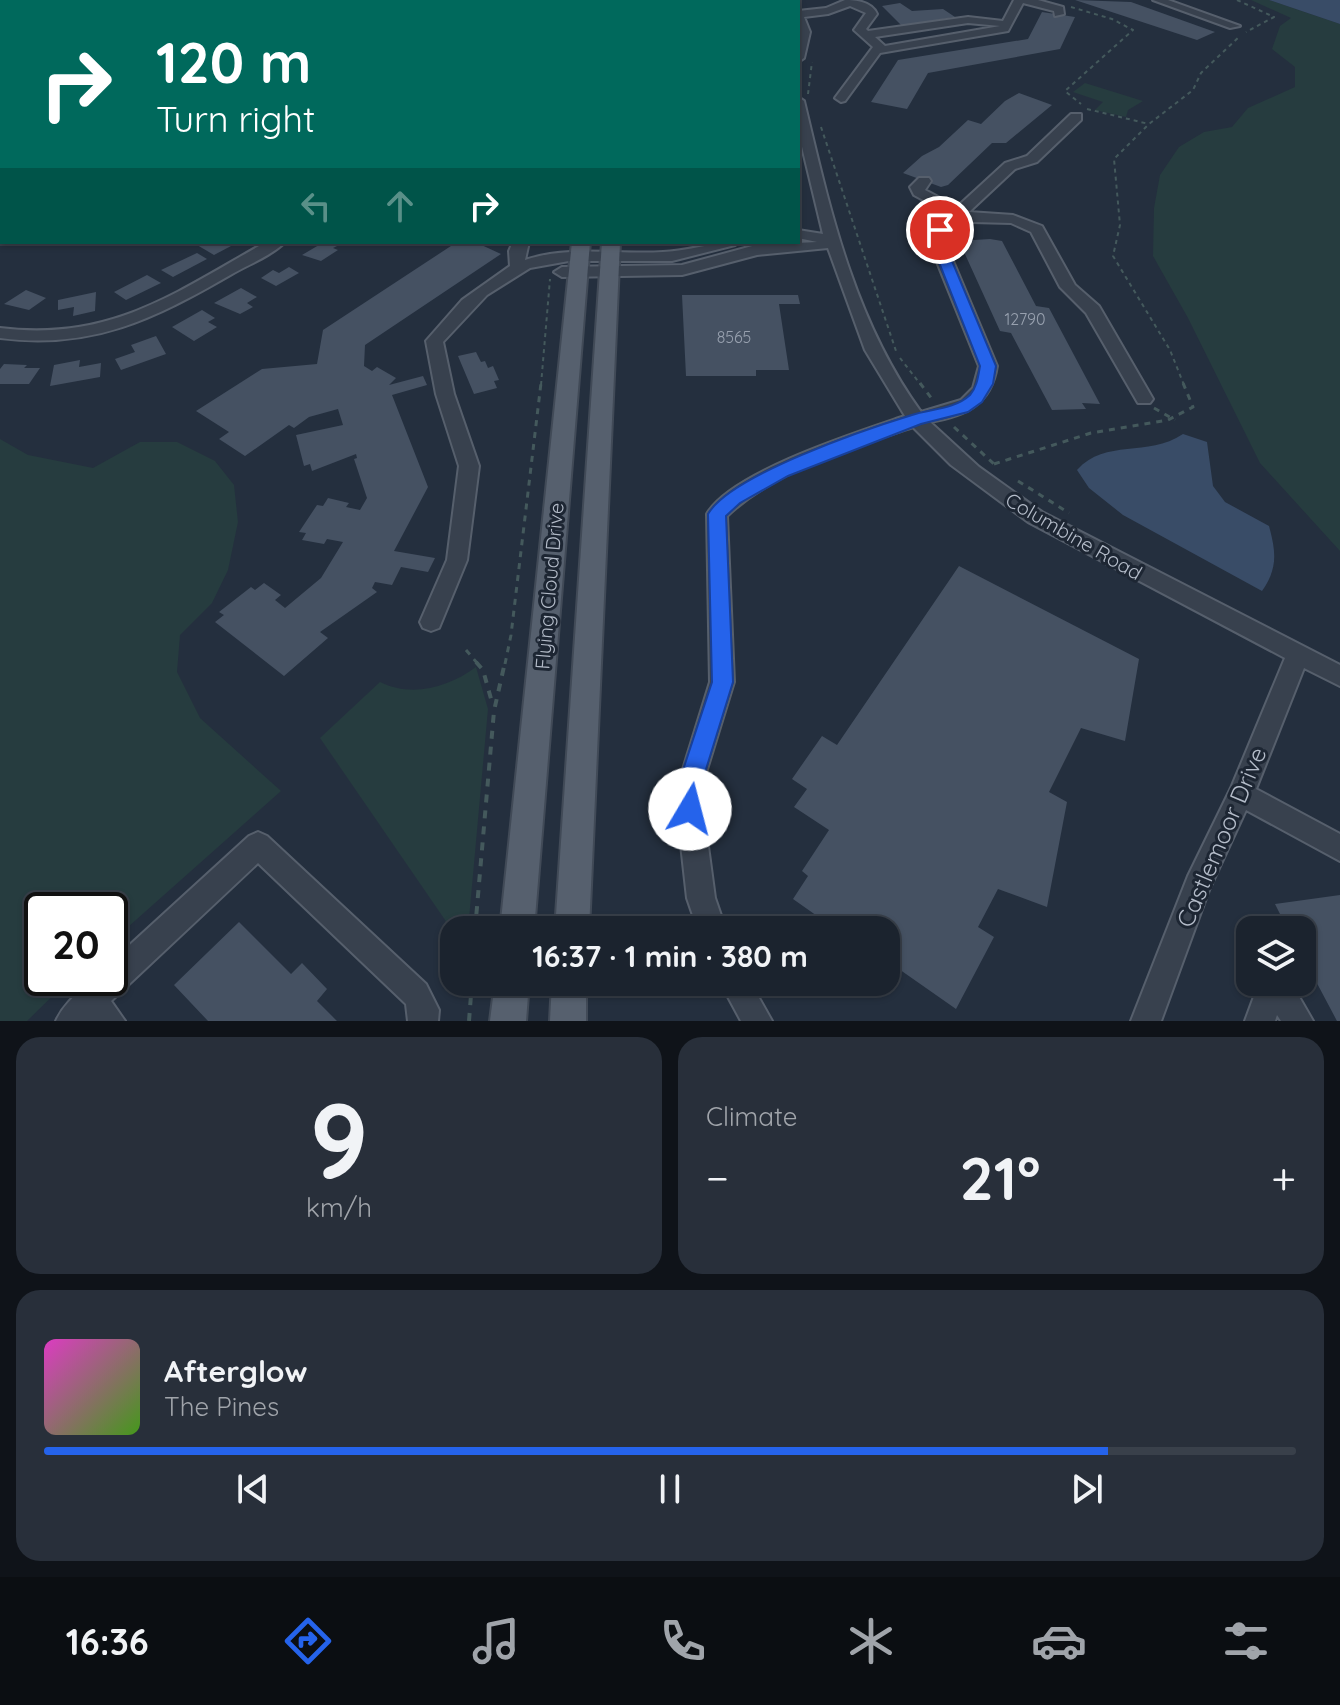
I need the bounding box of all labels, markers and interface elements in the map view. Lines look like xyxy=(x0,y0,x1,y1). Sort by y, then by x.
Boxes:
text: 120 m xyxy=(156,27,311,97)
icon: right xyxy=(24,32,128,136)
text: Turn right xyxy=(156,96,315,141)
icon: left xyxy=(294,184,338,228)
icon: ahead xyxy=(378,184,422,228)
icon: right xyxy=(462,184,506,228)
pin xyxy=(906,196,974,264)
icon: arrive xyxy=(918,208,962,252)
house number: 12790 xyxy=(1004,309,1046,329)
house number: 8565 xyxy=(717,327,751,347)
street label: Columbine Road xyxy=(1001,487,1147,585)
street label: Flying Cloud Drive xyxy=(529,502,569,670)
street label: Castlemoor Drive xyxy=(1170,742,1272,932)
position arrow xyxy=(648,767,732,851)
speed limit sign: 20 xyxy=(24,892,128,996)
map controls xyxy=(1236,916,1316,996)
button: layers xyxy=(1236,916,1316,996)
text: 16:37 · 1 min · 380 m xyxy=(532,937,808,975)
text: 9 xyxy=(309,1074,369,1204)
text: Climate xyxy=(706,1100,797,1133)
text: 21° xyxy=(960,1140,1041,1215)
text: − xyxy=(706,1150,729,1205)
text: + xyxy=(1271,1150,1296,1205)
text: km/h xyxy=(306,1191,372,1224)
text: Afterglow xyxy=(164,1352,307,1390)
text: The Pines xyxy=(164,1390,279,1423)
icon: previous xyxy=(231,1467,275,1511)
icon: pause xyxy=(648,1467,692,1511)
icon: next xyxy=(1065,1467,1109,1511)
icon: directions xyxy=(280,1613,336,1669)
icon: music xyxy=(468,1613,524,1669)
icon: phone xyxy=(655,1613,711,1669)
icon: climate xyxy=(843,1613,899,1669)
icon: car xyxy=(1031,1613,1087,1669)
icon: filters xyxy=(1218,1613,1274,1669)
text: 16:36 xyxy=(66,1619,149,1664)

